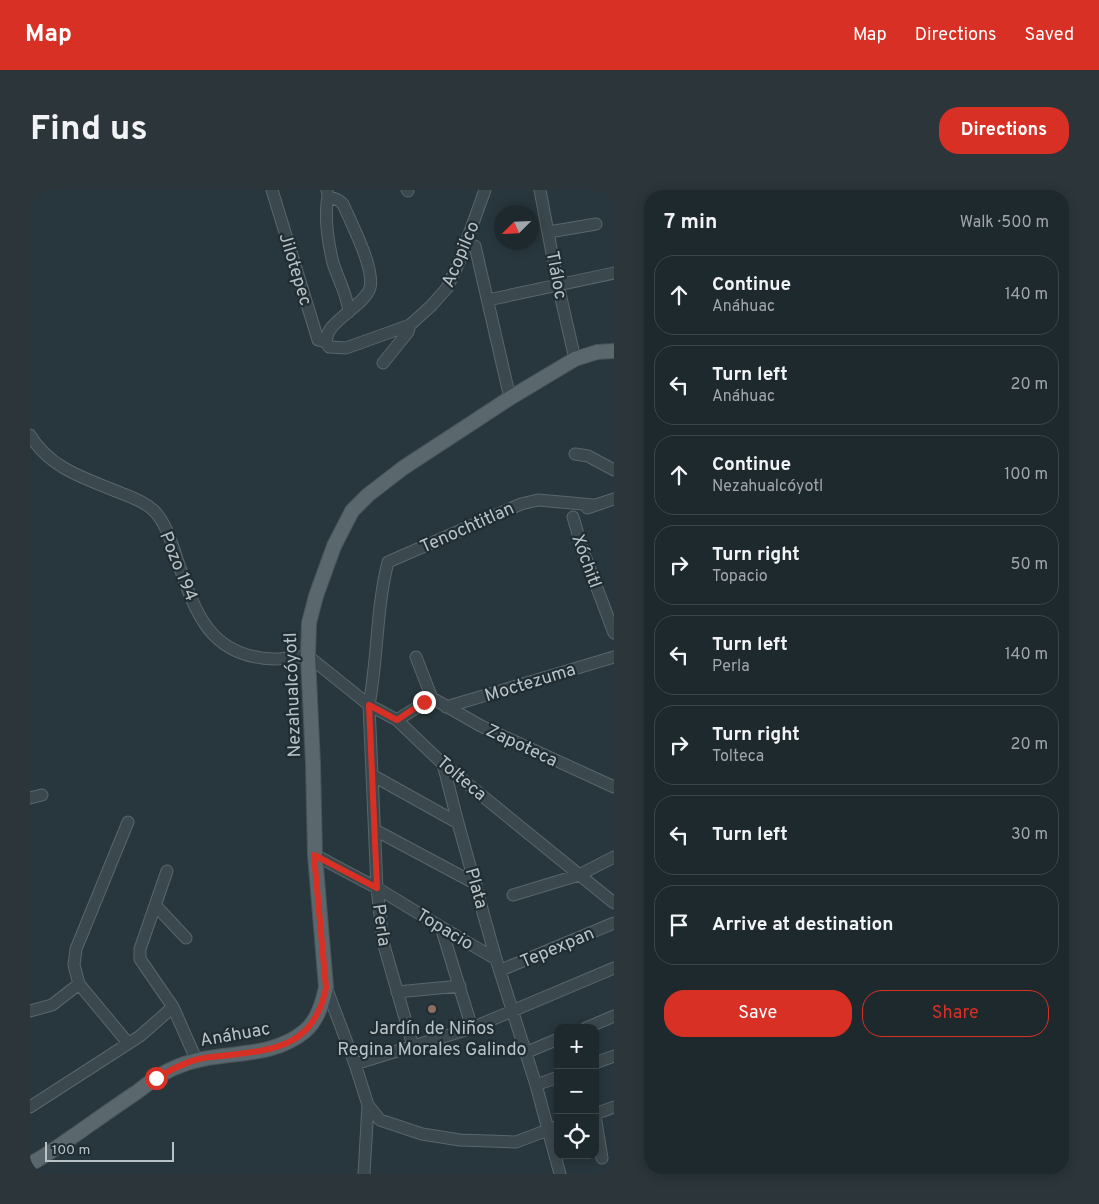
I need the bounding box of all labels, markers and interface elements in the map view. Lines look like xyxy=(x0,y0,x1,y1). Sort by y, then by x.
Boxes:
text: Map xyxy=(25,20,72,50)
text: Map xyxy=(853,24,887,47)
text: Directions xyxy=(915,24,997,47)
text: Saved xyxy=(1025,24,1074,47)
button: Directions xyxy=(939,107,1069,154)
text: Find us xyxy=(30,108,148,152)
north arrow xyxy=(494,205,539,250)
text: 7 min xyxy=(664,209,717,236)
text: Walk · 500 m xyxy=(960,213,1049,233)
street label: Acopilco xyxy=(437,218,486,291)
street label: Jilotepec xyxy=(273,230,317,309)
street label: Tláloc xyxy=(540,249,571,301)
text: Continue xyxy=(712,273,791,297)
icon: ahead xyxy=(665,281,693,309)
text: 140 m xyxy=(1005,285,1048,305)
text: Anáhuac xyxy=(712,297,775,317)
text: Turn left xyxy=(712,363,788,387)
icon: left xyxy=(665,371,693,399)
text: 20 m xyxy=(1011,375,1048,395)
text: Anáhuac xyxy=(712,387,775,407)
text: Continue xyxy=(712,453,791,477)
icon: ahead xyxy=(665,461,693,489)
text: 100 m xyxy=(1004,465,1048,485)
text: Nezahualcóyotl xyxy=(712,477,823,497)
street label: Tenochtitlan xyxy=(417,497,518,559)
street label: Pozo 194 xyxy=(153,528,202,605)
street label: Xóchitl xyxy=(565,532,606,591)
text: Turn right xyxy=(712,543,800,567)
icon: right xyxy=(665,551,693,579)
text: 50 m xyxy=(1011,555,1048,575)
text: Topacio xyxy=(712,567,768,587)
street label: Nezahualcóyotl xyxy=(280,632,307,758)
text: Turn left xyxy=(712,633,788,657)
icon: left xyxy=(665,641,693,669)
text: 140 m xyxy=(1005,645,1048,665)
text: Perla xyxy=(712,657,750,677)
street label: Moctezuma xyxy=(482,659,579,708)
route end xyxy=(413,691,436,714)
street label: Zapoteca xyxy=(482,720,561,773)
text: Turn right xyxy=(712,723,800,747)
icon: right xyxy=(665,731,693,759)
text: 20 m xyxy=(1011,735,1048,755)
text: Tolteca xyxy=(712,747,764,767)
street label: Tolteca xyxy=(431,752,491,807)
icon: left xyxy=(665,821,693,849)
text: Turn left xyxy=(712,823,788,847)
text: 30 m xyxy=(1011,825,1048,845)
street label: Plata xyxy=(459,865,492,911)
street label: Perla xyxy=(366,903,395,948)
street label: Topacio xyxy=(411,904,477,956)
icon: arrive xyxy=(665,911,693,939)
text: Arrive at destination xyxy=(712,913,893,937)
street label: Tepexpan xyxy=(517,923,598,974)
button: Save xyxy=(664,990,852,1037)
button: Share xyxy=(862,990,1049,1037)
marker: Jardín de Niños Regina Morales Galindo xyxy=(426,1003,438,1015)
street label: Anáhuac xyxy=(198,1018,272,1053)
place label: Jardín de Niños Regina Morales Galindo xyxy=(337,1018,527,1062)
map controls xyxy=(554,1024,599,1159)
button: + xyxy=(554,1024,599,1069)
route start xyxy=(145,1067,168,1090)
button: − xyxy=(554,1069,599,1114)
button: locate xyxy=(554,1114,599,1159)
scale bar xyxy=(45,1139,174,1162)
text: 100 m xyxy=(52,1142,90,1159)

